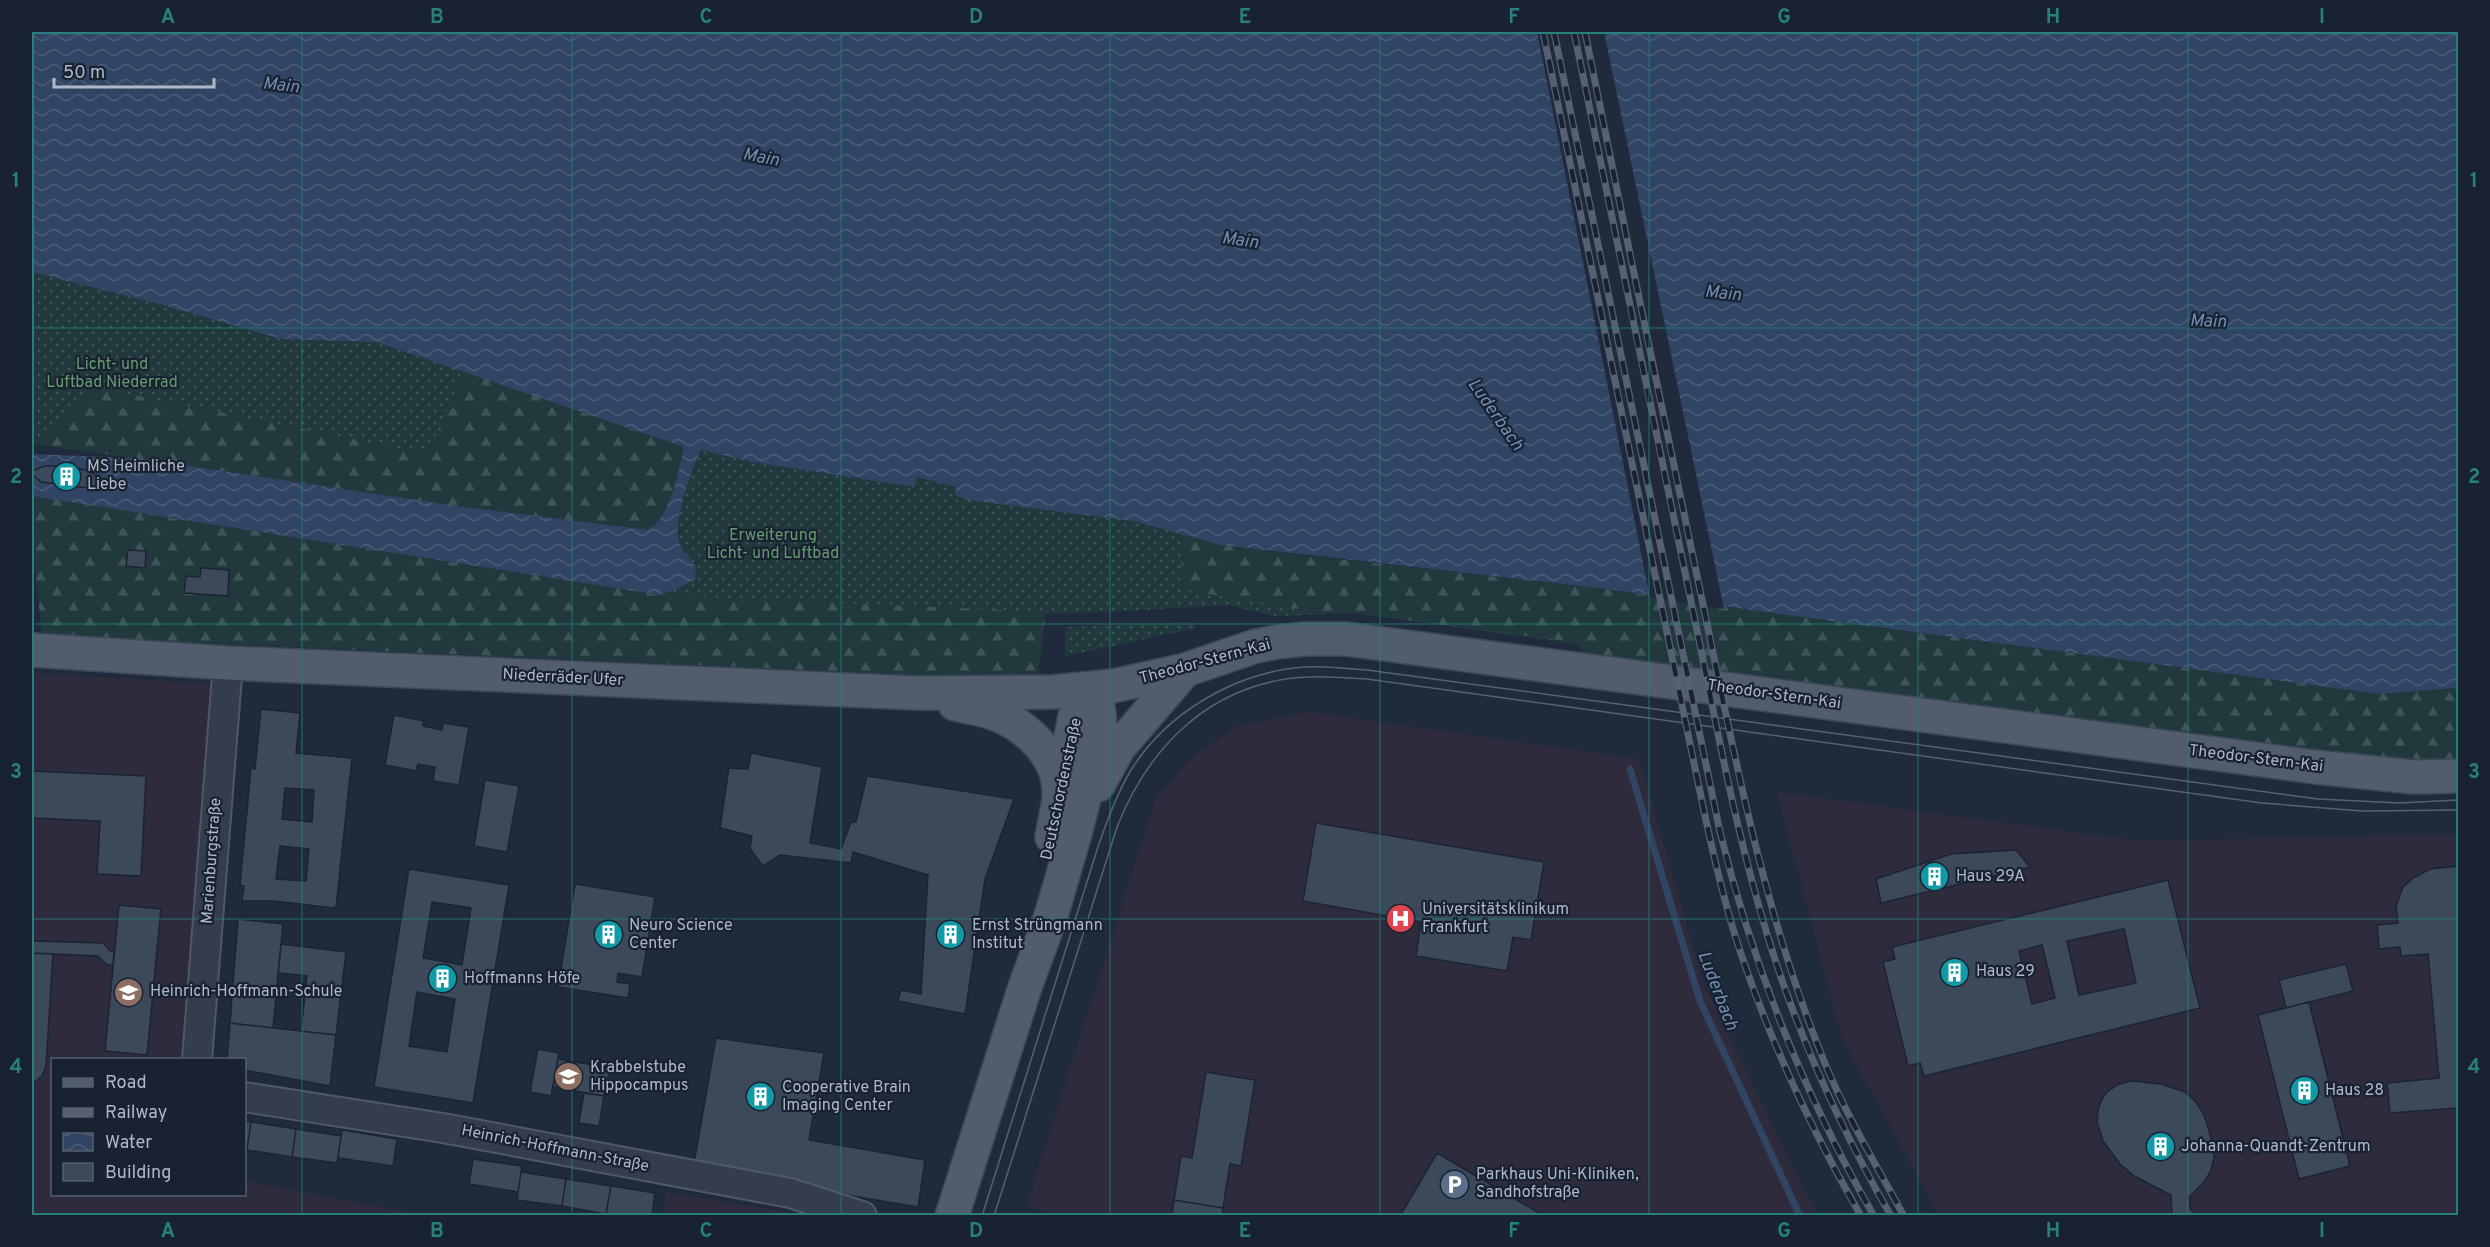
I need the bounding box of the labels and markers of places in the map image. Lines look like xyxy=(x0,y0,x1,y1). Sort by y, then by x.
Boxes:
place label: MS Heimliche Liebe xyxy=(87,457,185,495)
building icon: MS Heimliche Liebe xyxy=(50,460,82,492)
building icon: Haus 29A xyxy=(1919,861,1951,893)
place label: Haus 29A xyxy=(1956,867,2025,887)
place label: Universitätsklinikum Frankfurt xyxy=(1422,900,1569,938)
hospital icon: Universitätsklinikum Frankfurt xyxy=(1385,903,1417,935)
place label: Neuro Science Center xyxy=(629,916,733,954)
place label: Ernst Strüngmann Institut xyxy=(972,916,1103,954)
building icon: Neuro Science Center xyxy=(592,919,624,951)
building icon: Ernst Strüngmann Institut xyxy=(935,919,967,951)
building icon: Haus 29 xyxy=(1939,956,1971,988)
place label: Haus 29 xyxy=(1976,962,2035,982)
building icon: Hoffmanns Höfe xyxy=(427,963,459,995)
place label: Hoffmanns Höfe xyxy=(464,969,580,989)
school or university icon: Heinrich-Hoffmann-Schule xyxy=(113,976,145,1008)
place label: Heinrich-Hoffmann-Schule xyxy=(150,982,342,1002)
place label: Krabbelstube Hippocampus xyxy=(590,1058,688,1096)
school or university icon: Krabbelstube Hippocampus xyxy=(553,1061,585,1093)
building icon: Haus 28 xyxy=(2288,1075,2320,1107)
place label: Cooperative Brain Imaging Center xyxy=(782,1078,911,1116)
building icon: Cooperative Brain Imaging Center xyxy=(745,1081,777,1113)
place label: Haus 28 xyxy=(2325,1081,2384,1101)
building icon: Johanna-Quandt-Zentrum xyxy=(2144,1131,2176,1163)
place label: Johanna-Quandt-Zentrum xyxy=(2181,1137,2371,1157)
place label: Parkhaus Uni-Kliniken, Sandhofstraße xyxy=(1476,1165,1639,1203)
parking icon: Parkhaus Uni-Kliniken, Sandhofstraße xyxy=(1439,1168,1471,1200)

